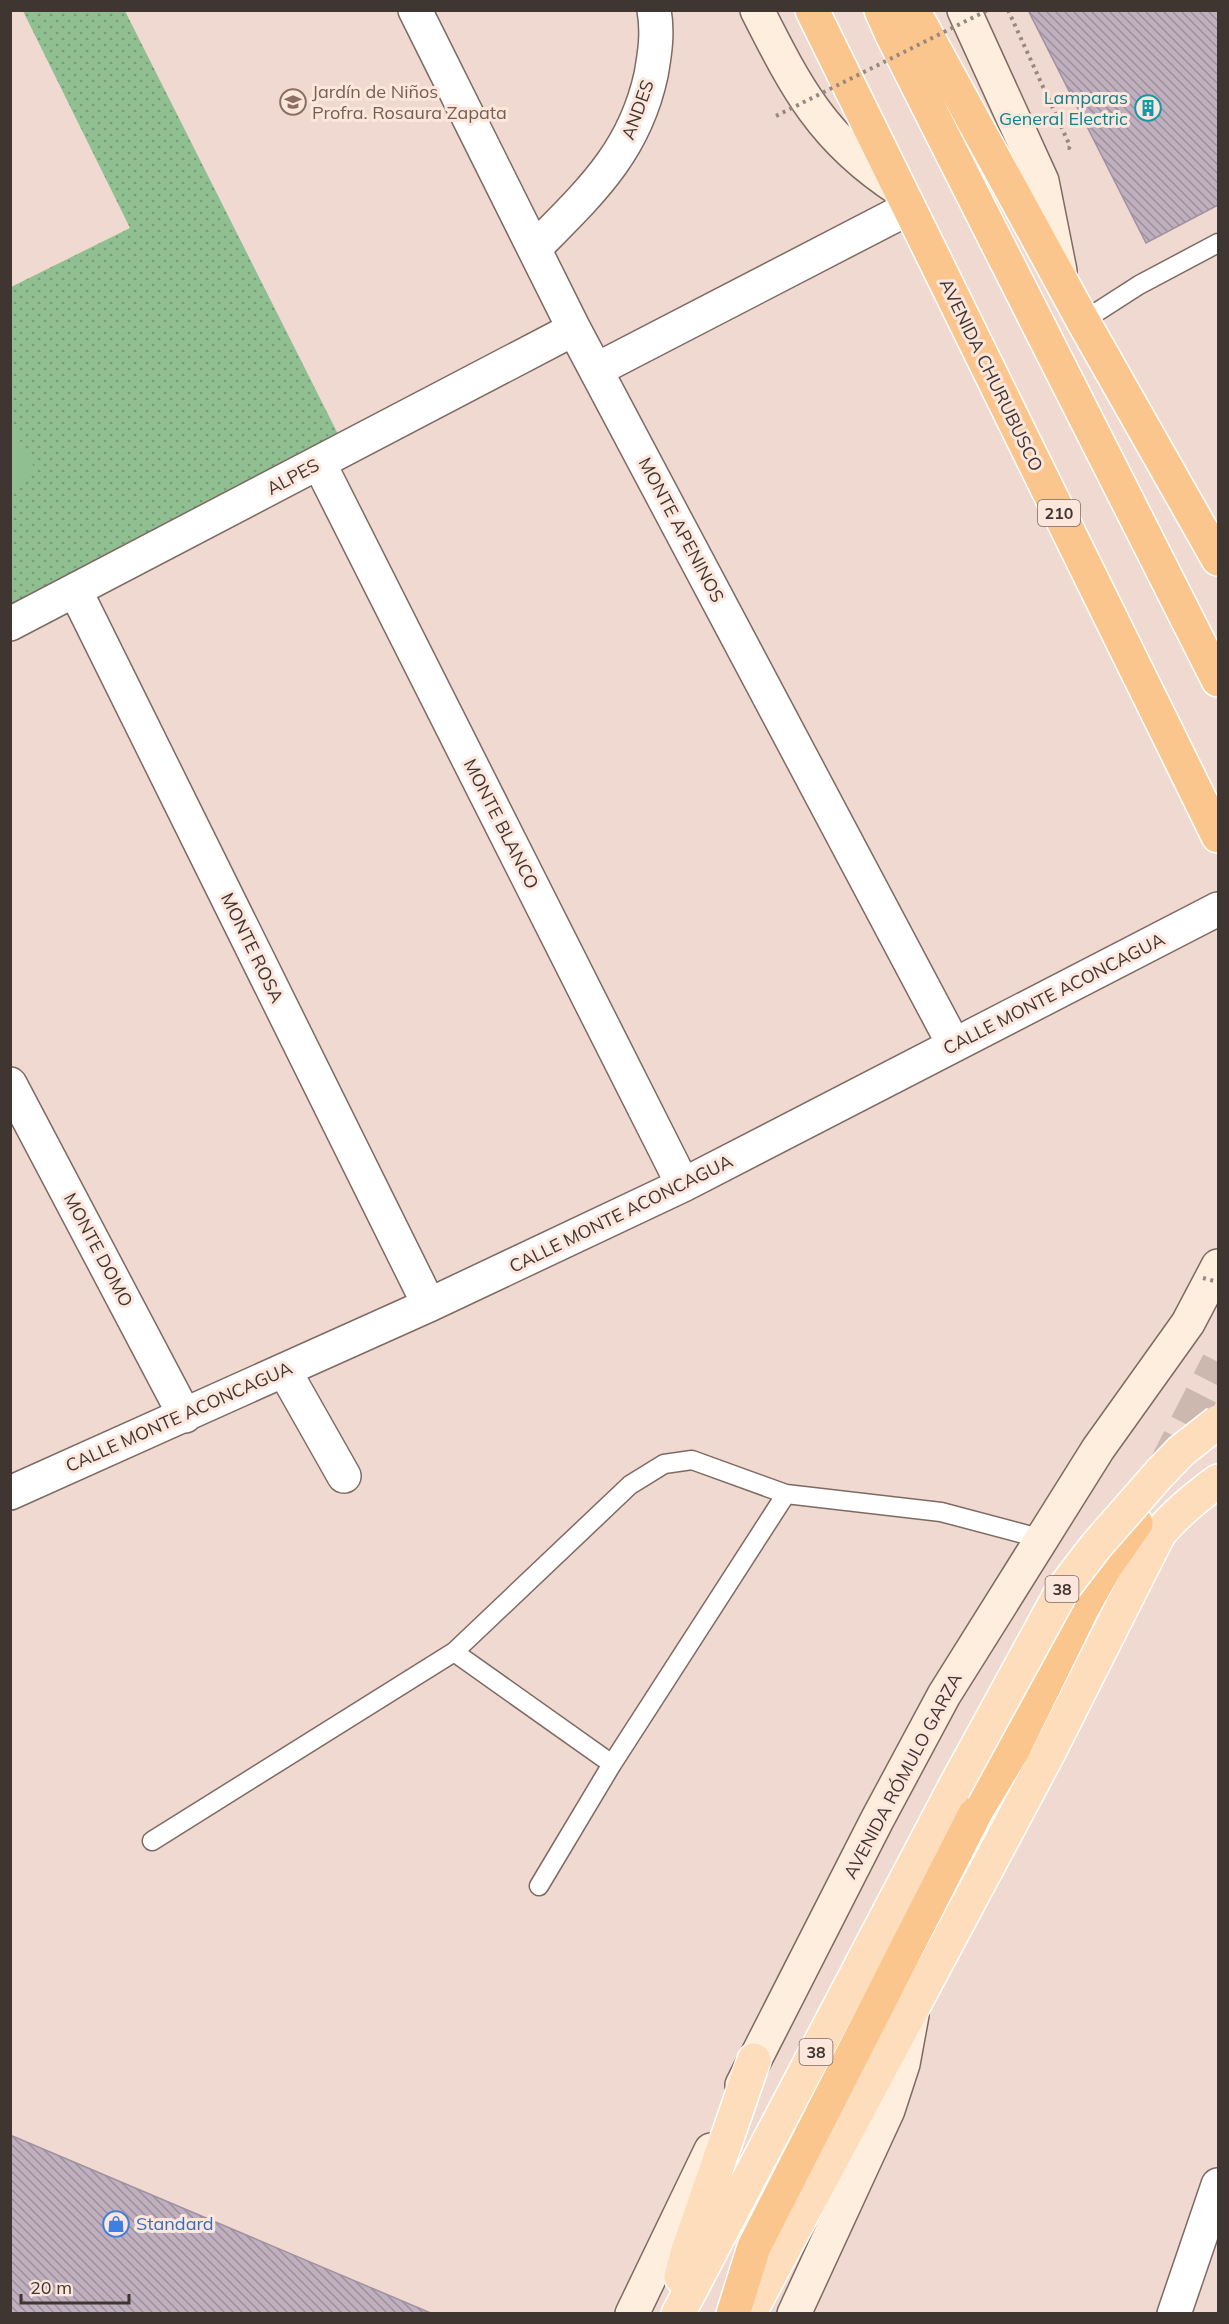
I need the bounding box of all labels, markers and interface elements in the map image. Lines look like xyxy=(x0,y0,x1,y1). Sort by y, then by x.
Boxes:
street label: ANDES xyxy=(616,77,659,143)
place label: Jardín de Niños Profra. Rosaura Zapata xyxy=(312,80,507,124)
place label: Lamparas General Electric xyxy=(999,86,1128,130)
school or university icon: Jardín de Niños Profra. Rosaura Zapata xyxy=(278,87,308,117)
building icon: Lamparas General Electric xyxy=(1133,93,1163,123)
street label: AVENIDA CHURUBUSCO xyxy=(935,275,1048,475)
street label: ALPES xyxy=(262,453,323,500)
street label: MONTE APENINOS xyxy=(633,453,729,606)
road number: 210 xyxy=(1038,500,1080,526)
street label: MONTE BLANCO xyxy=(459,755,544,893)
street label: MONTE ROSA xyxy=(216,889,289,1007)
street label: CALLE MONTE ACONCAGUA xyxy=(939,928,1168,1060)
street label: CALLE MONTE ACONCAGUA xyxy=(505,1149,736,1278)
street label: MONTE DOMO xyxy=(59,1189,138,1311)
street label: CALLE MONTE ACONCAGUA xyxy=(62,1356,296,1477)
road number: 38 xyxy=(1046,1576,1078,1602)
street label: AVENIDA RÓMULO GARZA xyxy=(838,1669,967,1883)
road number: 38 xyxy=(800,2039,832,2065)
shop icon: Standard xyxy=(101,2209,131,2239)
place label: Standard xyxy=(136,2212,214,2235)
scale bar xyxy=(21,2267,129,2305)
text: 20 m xyxy=(30,2276,72,2299)

